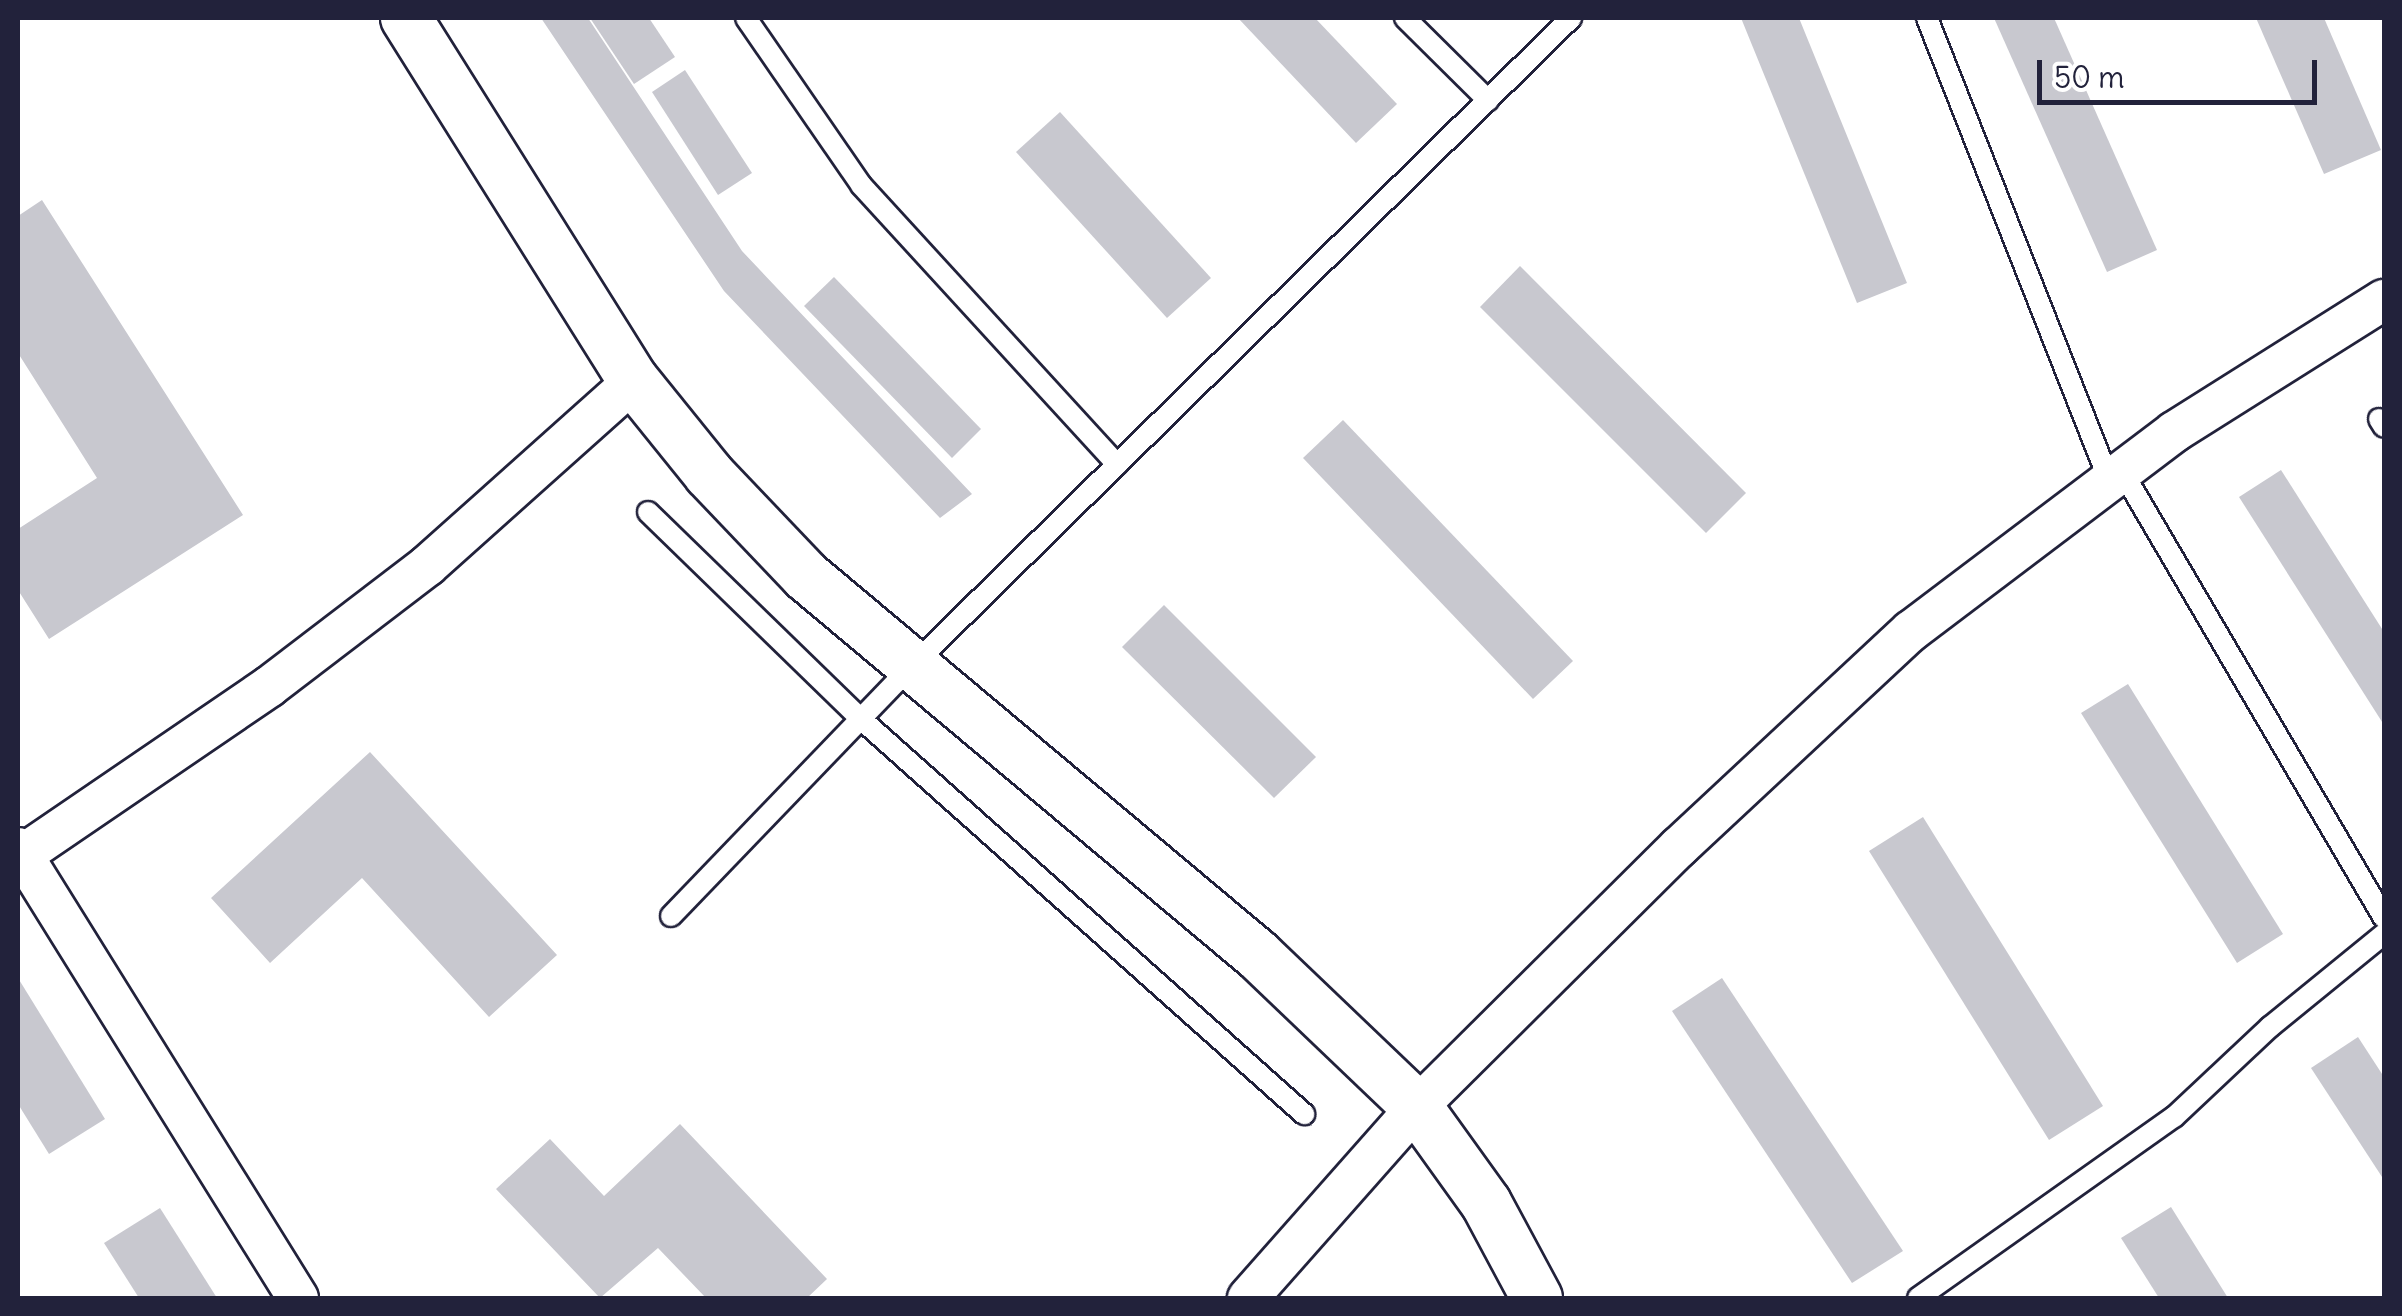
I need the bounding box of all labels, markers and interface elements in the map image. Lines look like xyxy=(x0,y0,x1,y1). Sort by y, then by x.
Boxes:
scale bar xyxy=(2042,40,2322,102)
text: 50 m xyxy=(2054,58,2124,96)

